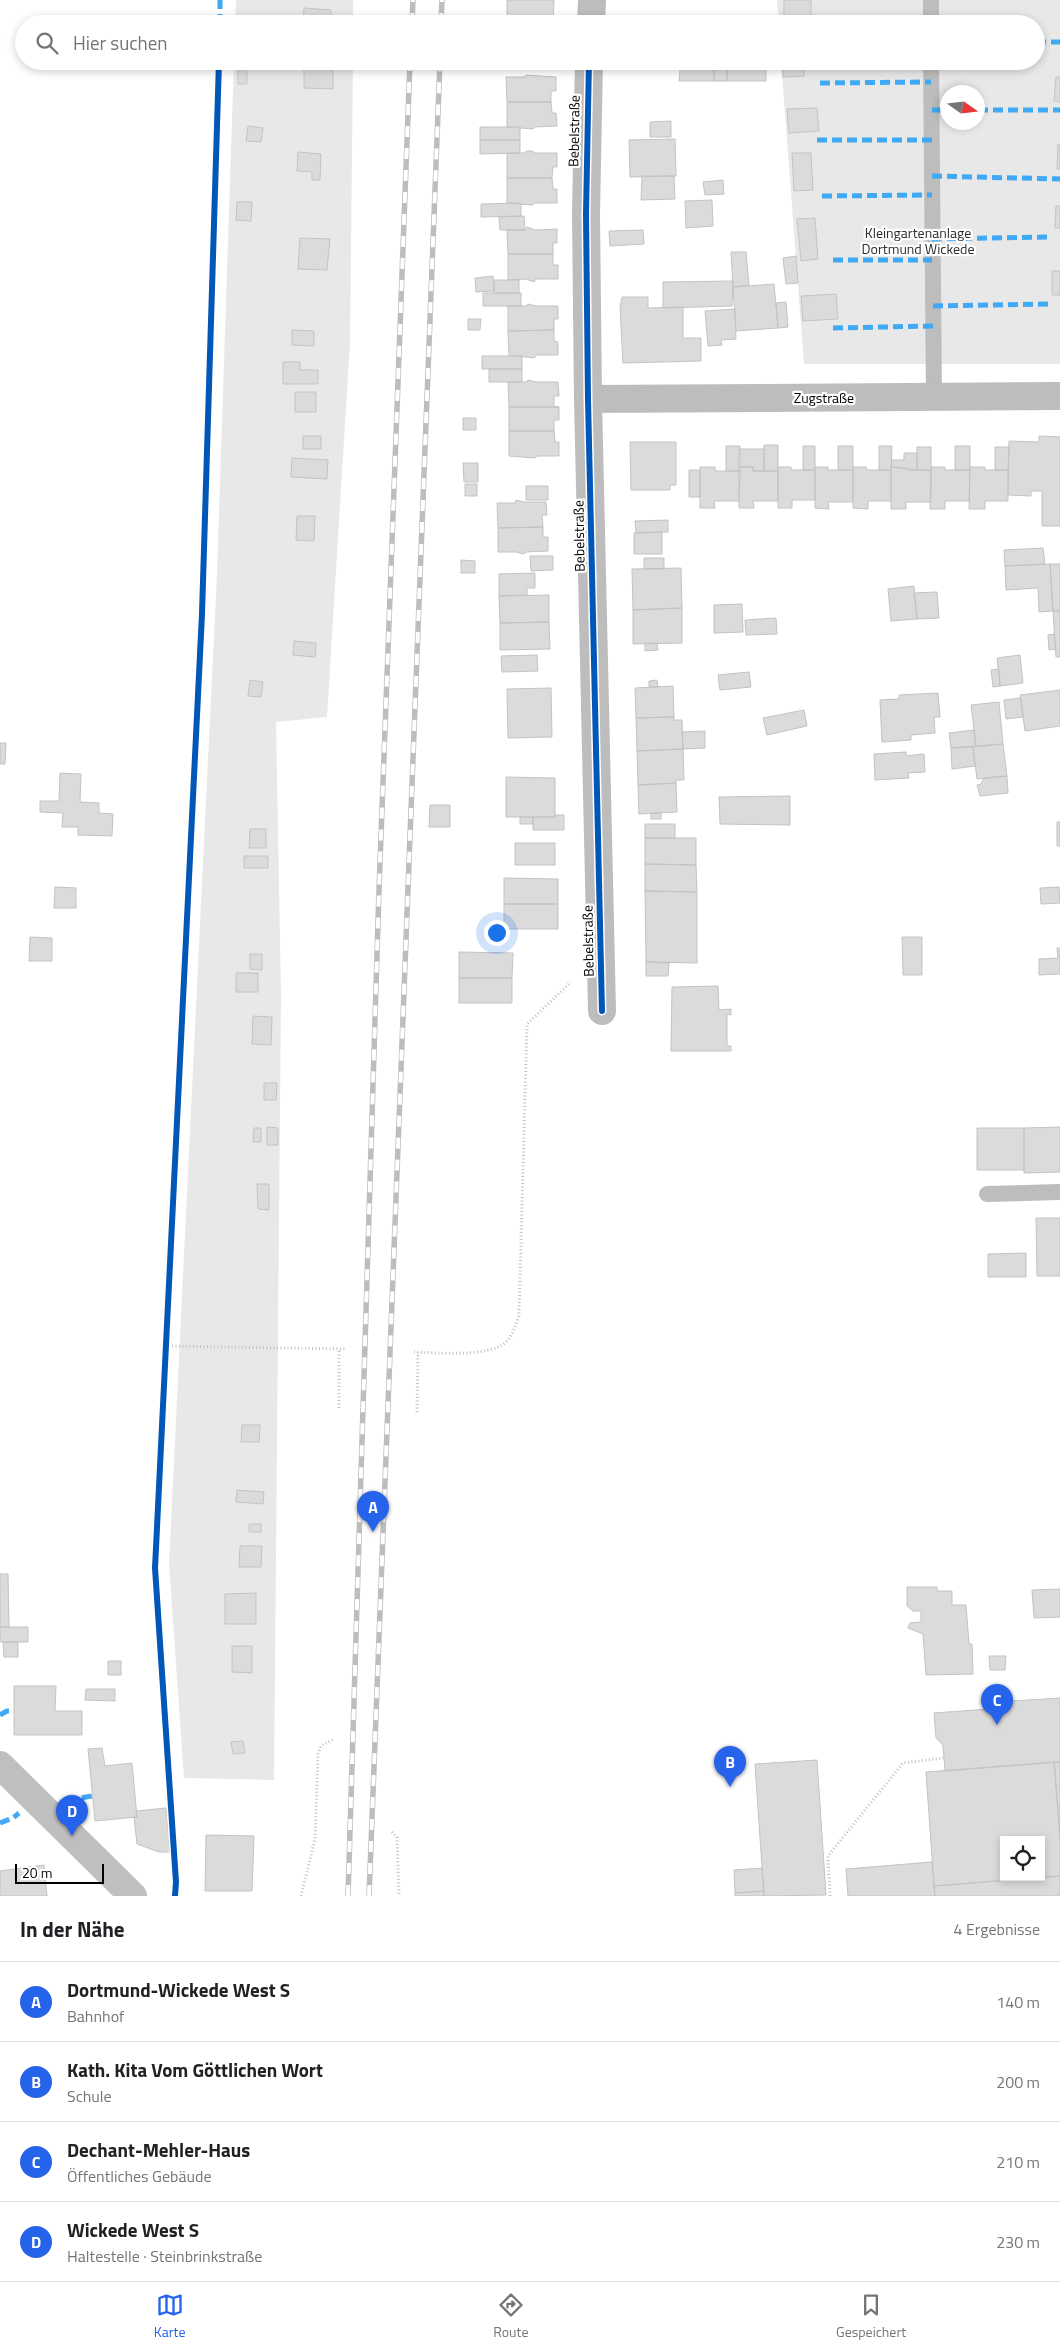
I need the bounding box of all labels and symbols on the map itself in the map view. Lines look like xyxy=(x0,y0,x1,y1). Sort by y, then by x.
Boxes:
north arrow xyxy=(940,85,985,130)
street label: Bebelstraße xyxy=(562,95,585,167)
park label: Kleingartenanlage Dortmund Wickede xyxy=(862,222,974,259)
street label: Zugstraße xyxy=(794,387,854,408)
street label: Bebelstraße xyxy=(567,500,590,572)
street label: Bebelstraße xyxy=(576,905,599,977)
your location xyxy=(484,920,510,946)
pin: A xyxy=(357,1491,389,1532)
pin: C xyxy=(981,1684,1013,1725)
pin: B xyxy=(714,1746,746,1787)
pin: D xyxy=(56,1795,88,1836)
scale bar xyxy=(15,1861,104,1884)

